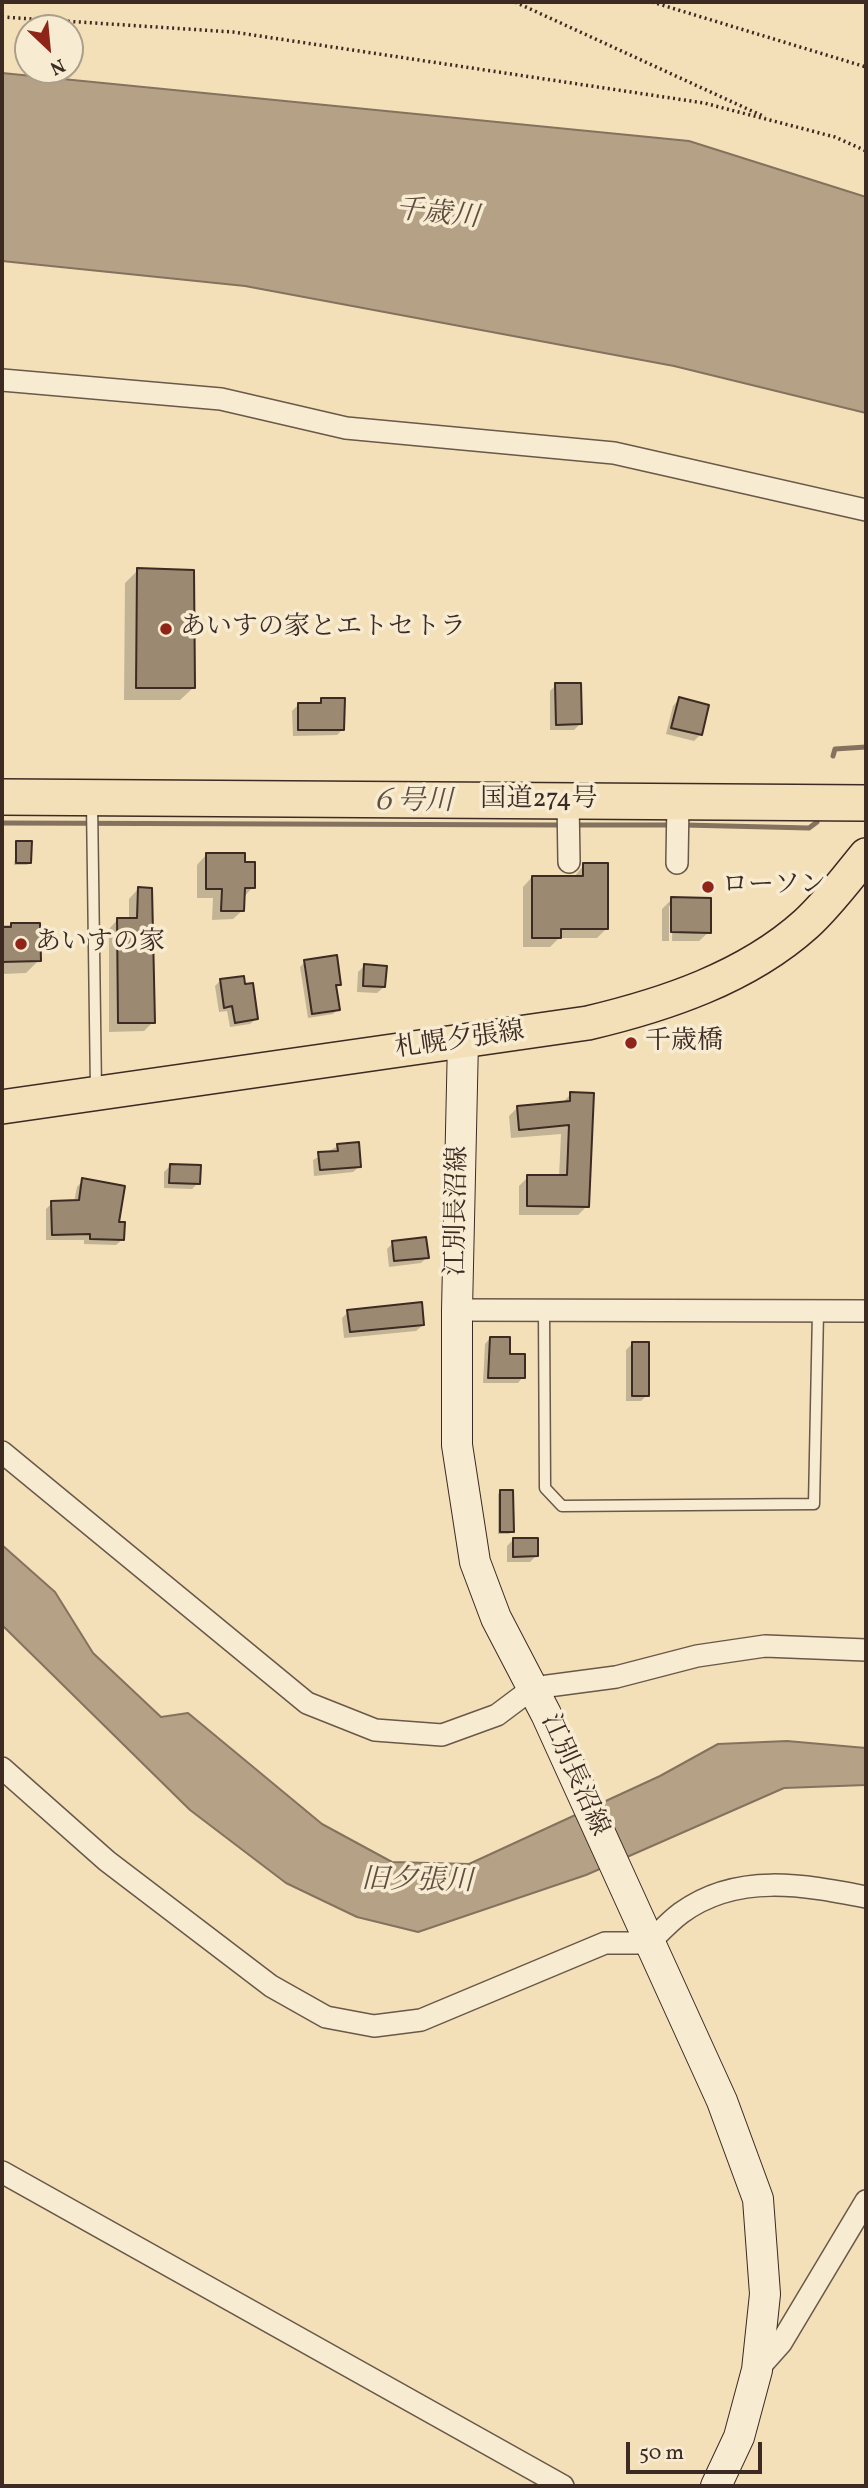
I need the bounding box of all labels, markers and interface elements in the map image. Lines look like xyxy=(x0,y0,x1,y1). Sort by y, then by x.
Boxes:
north arrow xyxy=(14,14,84,84)
text: N xyxy=(45,51,69,81)
water label: 千歳川 xyxy=(393,195,481,237)
place label: あいすの家とエトセトラ xyxy=(180,613,466,645)
marker: あいすの家とエトセトラ xyxy=(158,621,174,637)
street label: 国道274号 xyxy=(481,785,597,817)
water label: ６号川 xyxy=(369,787,453,821)
place label: ローソン xyxy=(722,871,826,903)
marker: ローソン xyxy=(700,879,716,895)
place label: あいすの家 xyxy=(35,928,165,960)
marker: あいすの家 xyxy=(13,936,29,952)
street label: 札幌夕張線 xyxy=(393,1018,527,1066)
place label: 千歳橋 xyxy=(645,1027,723,1059)
marker: 千歳橋 xyxy=(623,1035,639,1051)
street label: 江別長沼線 xyxy=(442,1146,476,1276)
street label: 江別長沼線 xyxy=(532,1710,614,1842)
water label: 旧夕張川 xyxy=(361,1865,473,1901)
scale bar xyxy=(630,2428,766,2472)
text: 50 m xyxy=(639,2439,684,2468)

